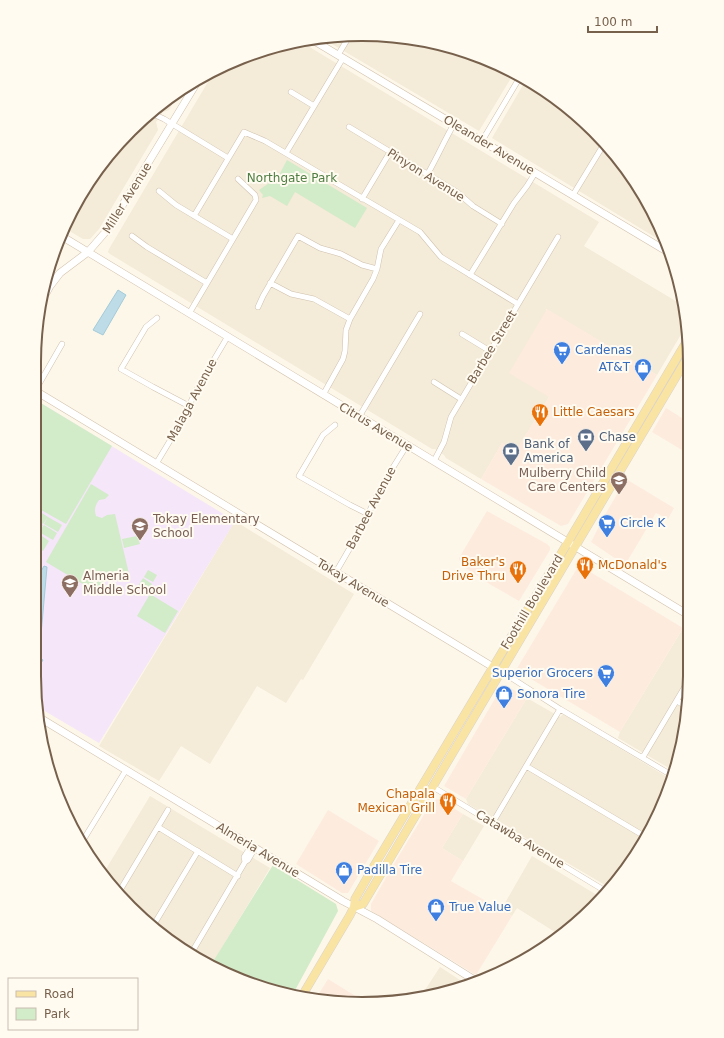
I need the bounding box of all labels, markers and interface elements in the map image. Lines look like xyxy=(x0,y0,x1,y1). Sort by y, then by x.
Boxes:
scale bar xyxy=(588,8,657,34)
text: 100 m xyxy=(594,15,632,29)
street label: Oleander Avenue xyxy=(441,112,537,178)
street label: Pinyon Avenue xyxy=(385,146,467,204)
street label: Miller Avenue xyxy=(100,160,154,236)
park label: Northgate Park xyxy=(247,171,337,185)
street label: Barbee Street xyxy=(465,307,520,386)
supermarket icon: Cardenas xyxy=(552,340,572,365)
place label: Cardenas xyxy=(575,343,632,357)
street label: Malaga Avenue xyxy=(164,356,220,444)
shop icon: AT&T xyxy=(633,357,653,382)
place label: AT&T xyxy=(599,360,631,374)
street label: Citrus Avenue xyxy=(337,399,415,455)
restaurant icon: Little Caesars xyxy=(530,402,550,427)
place label: Little Caesars xyxy=(553,405,635,419)
bank icon: Chase xyxy=(576,427,596,452)
place label: Chase xyxy=(599,430,636,444)
place label: Bank of America xyxy=(524,437,574,465)
bank icon: Bank of America xyxy=(501,441,521,466)
street label: Barbee Avenue xyxy=(343,464,399,552)
place label: Mulberry Child Care Centers xyxy=(519,466,606,494)
school or university icon: Mulberry Child Care Centers xyxy=(609,470,629,495)
place label: Tokay Elementary School xyxy=(152,512,260,540)
supermarket icon: Circle K xyxy=(597,513,617,538)
school or university icon: Tokay Elementary School xyxy=(130,516,150,541)
place label: Circle K xyxy=(620,516,667,530)
street label: Foothill Boulevard xyxy=(498,552,566,652)
street label: Tokay Avenue xyxy=(313,555,392,610)
place label: Baker's Drive Thru xyxy=(442,555,505,583)
restaurant icon: McDonald's xyxy=(575,555,595,580)
place label: McDonald's xyxy=(598,558,667,572)
restaurant icon: Baker's Drive Thru xyxy=(508,559,528,584)
place label: Almeria Middle School xyxy=(83,569,166,597)
school or university icon: Almeria Middle School xyxy=(60,573,80,598)
supermarket icon: Superior Grocers xyxy=(596,663,616,688)
place label: Superior Grocers xyxy=(492,666,593,680)
shop icon: Sonora Tire xyxy=(494,684,514,709)
place label: Sonora Tire xyxy=(517,687,585,701)
place label: Chapala Mexican Grill xyxy=(357,787,435,815)
restaurant icon: Chapala Mexican Grill xyxy=(438,791,458,816)
street label: Catawba Avenue xyxy=(473,807,567,871)
street label: Almeria Avenue xyxy=(214,820,302,880)
shop icon: Padilla Tire xyxy=(334,860,354,885)
place label: Padilla Tire xyxy=(357,863,422,877)
shop icon: True Value xyxy=(426,897,446,922)
place label: True Value xyxy=(448,900,511,914)
legend xyxy=(8,978,138,1030)
text: Road xyxy=(44,987,74,1001)
text: Park xyxy=(44,1007,70,1021)

